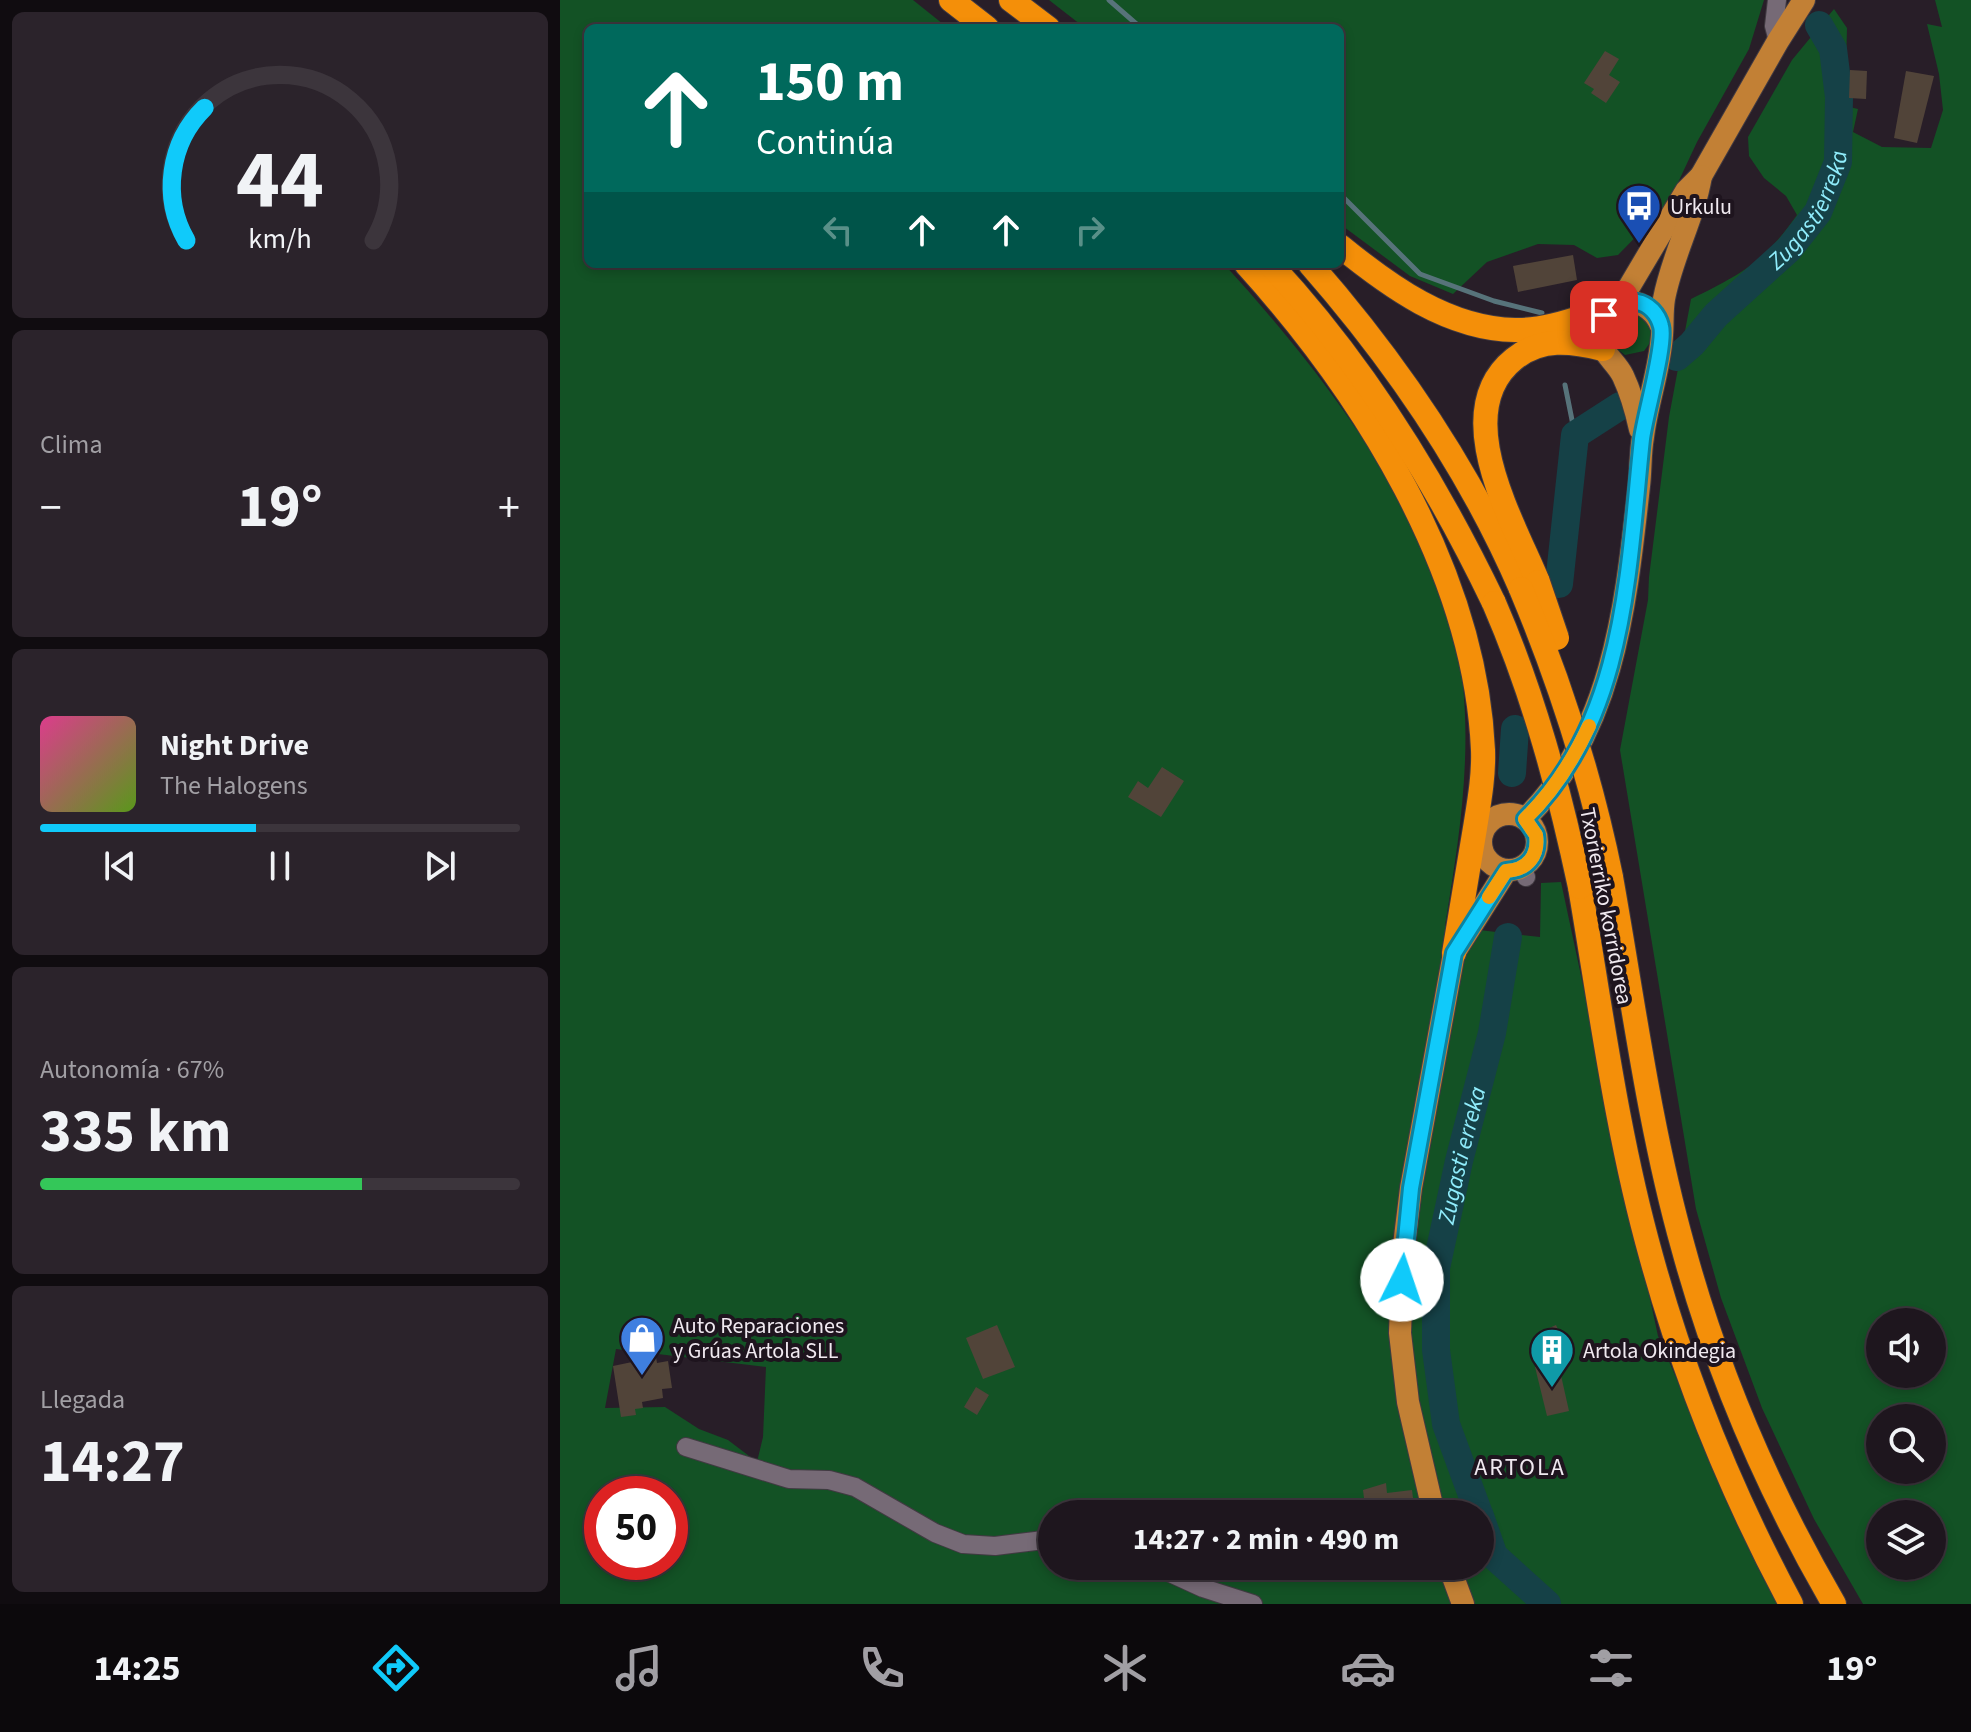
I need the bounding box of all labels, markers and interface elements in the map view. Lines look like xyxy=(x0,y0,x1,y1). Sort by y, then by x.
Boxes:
text: 150 m xyxy=(756,43,904,122)
icon: ahead xyxy=(624,56,728,160)
text: Continúa xyxy=(756,117,894,168)
text: 44 xyxy=(236,122,324,240)
water label: Zugastierreka xyxy=(1759,150,1856,279)
bus stop icon: Urkulu xyxy=(1615,182,1663,245)
place label: Urkulu xyxy=(1670,191,1732,223)
icon: left xyxy=(816,208,860,252)
icon: ahead xyxy=(900,208,944,252)
icon: ahead xyxy=(984,208,1028,252)
icon: right xyxy=(1068,208,1112,252)
text: km/h xyxy=(248,219,312,259)
pin xyxy=(1570,281,1638,349)
icon: arrive xyxy=(1582,293,1626,337)
text: Clima xyxy=(40,426,103,463)
text: 19° xyxy=(237,465,323,550)
text: − xyxy=(40,477,62,540)
text: + xyxy=(498,477,520,540)
text: Night Drive xyxy=(160,724,309,767)
text: The Halogens xyxy=(160,767,308,804)
street label: Txorierriko korridorea xyxy=(1571,805,1641,1007)
icon: previous xyxy=(98,844,142,888)
icon: pause xyxy=(258,844,302,888)
icon: next xyxy=(418,844,462,888)
text: Autonomía · 67% xyxy=(40,1051,224,1088)
water label: Zugasti erreka xyxy=(1429,1083,1496,1229)
text: 335 km xyxy=(40,1090,231,1175)
position arrow xyxy=(1360,1238,1444,1322)
map controls xyxy=(1866,1308,1946,1580)
button: sound xyxy=(1866,1308,1946,1388)
place label: Auto Reparaciones y Grúas Artola SLL xyxy=(673,1310,844,1367)
shop icon: Auto Reparaciones y Grúas Artola SLL xyxy=(618,1314,666,1377)
building icon: Artola Okindegia xyxy=(1528,1326,1576,1389)
place label: Artola Okindegia xyxy=(1583,1335,1736,1367)
text: Llegada xyxy=(40,1381,125,1418)
button: search xyxy=(1866,1404,1946,1484)
text: 14:27 xyxy=(40,1420,185,1505)
district label: ARTOLA xyxy=(1474,1450,1566,1485)
speed limit sign: 50 xyxy=(584,1476,688,1580)
button: layers xyxy=(1866,1500,1946,1580)
text: 14:27 · 2 min · 490 m xyxy=(1133,1518,1399,1561)
icon: directions xyxy=(368,1640,424,1696)
icon: music xyxy=(611,1640,667,1696)
icon: phone xyxy=(854,1640,910,1696)
icon: climate xyxy=(1097,1640,1153,1696)
icon: car xyxy=(1340,1640,1396,1696)
icon: filters xyxy=(1583,1640,1639,1696)
text: 14:25 xyxy=(94,1643,180,1694)
text: 19° xyxy=(1826,1643,1877,1694)

